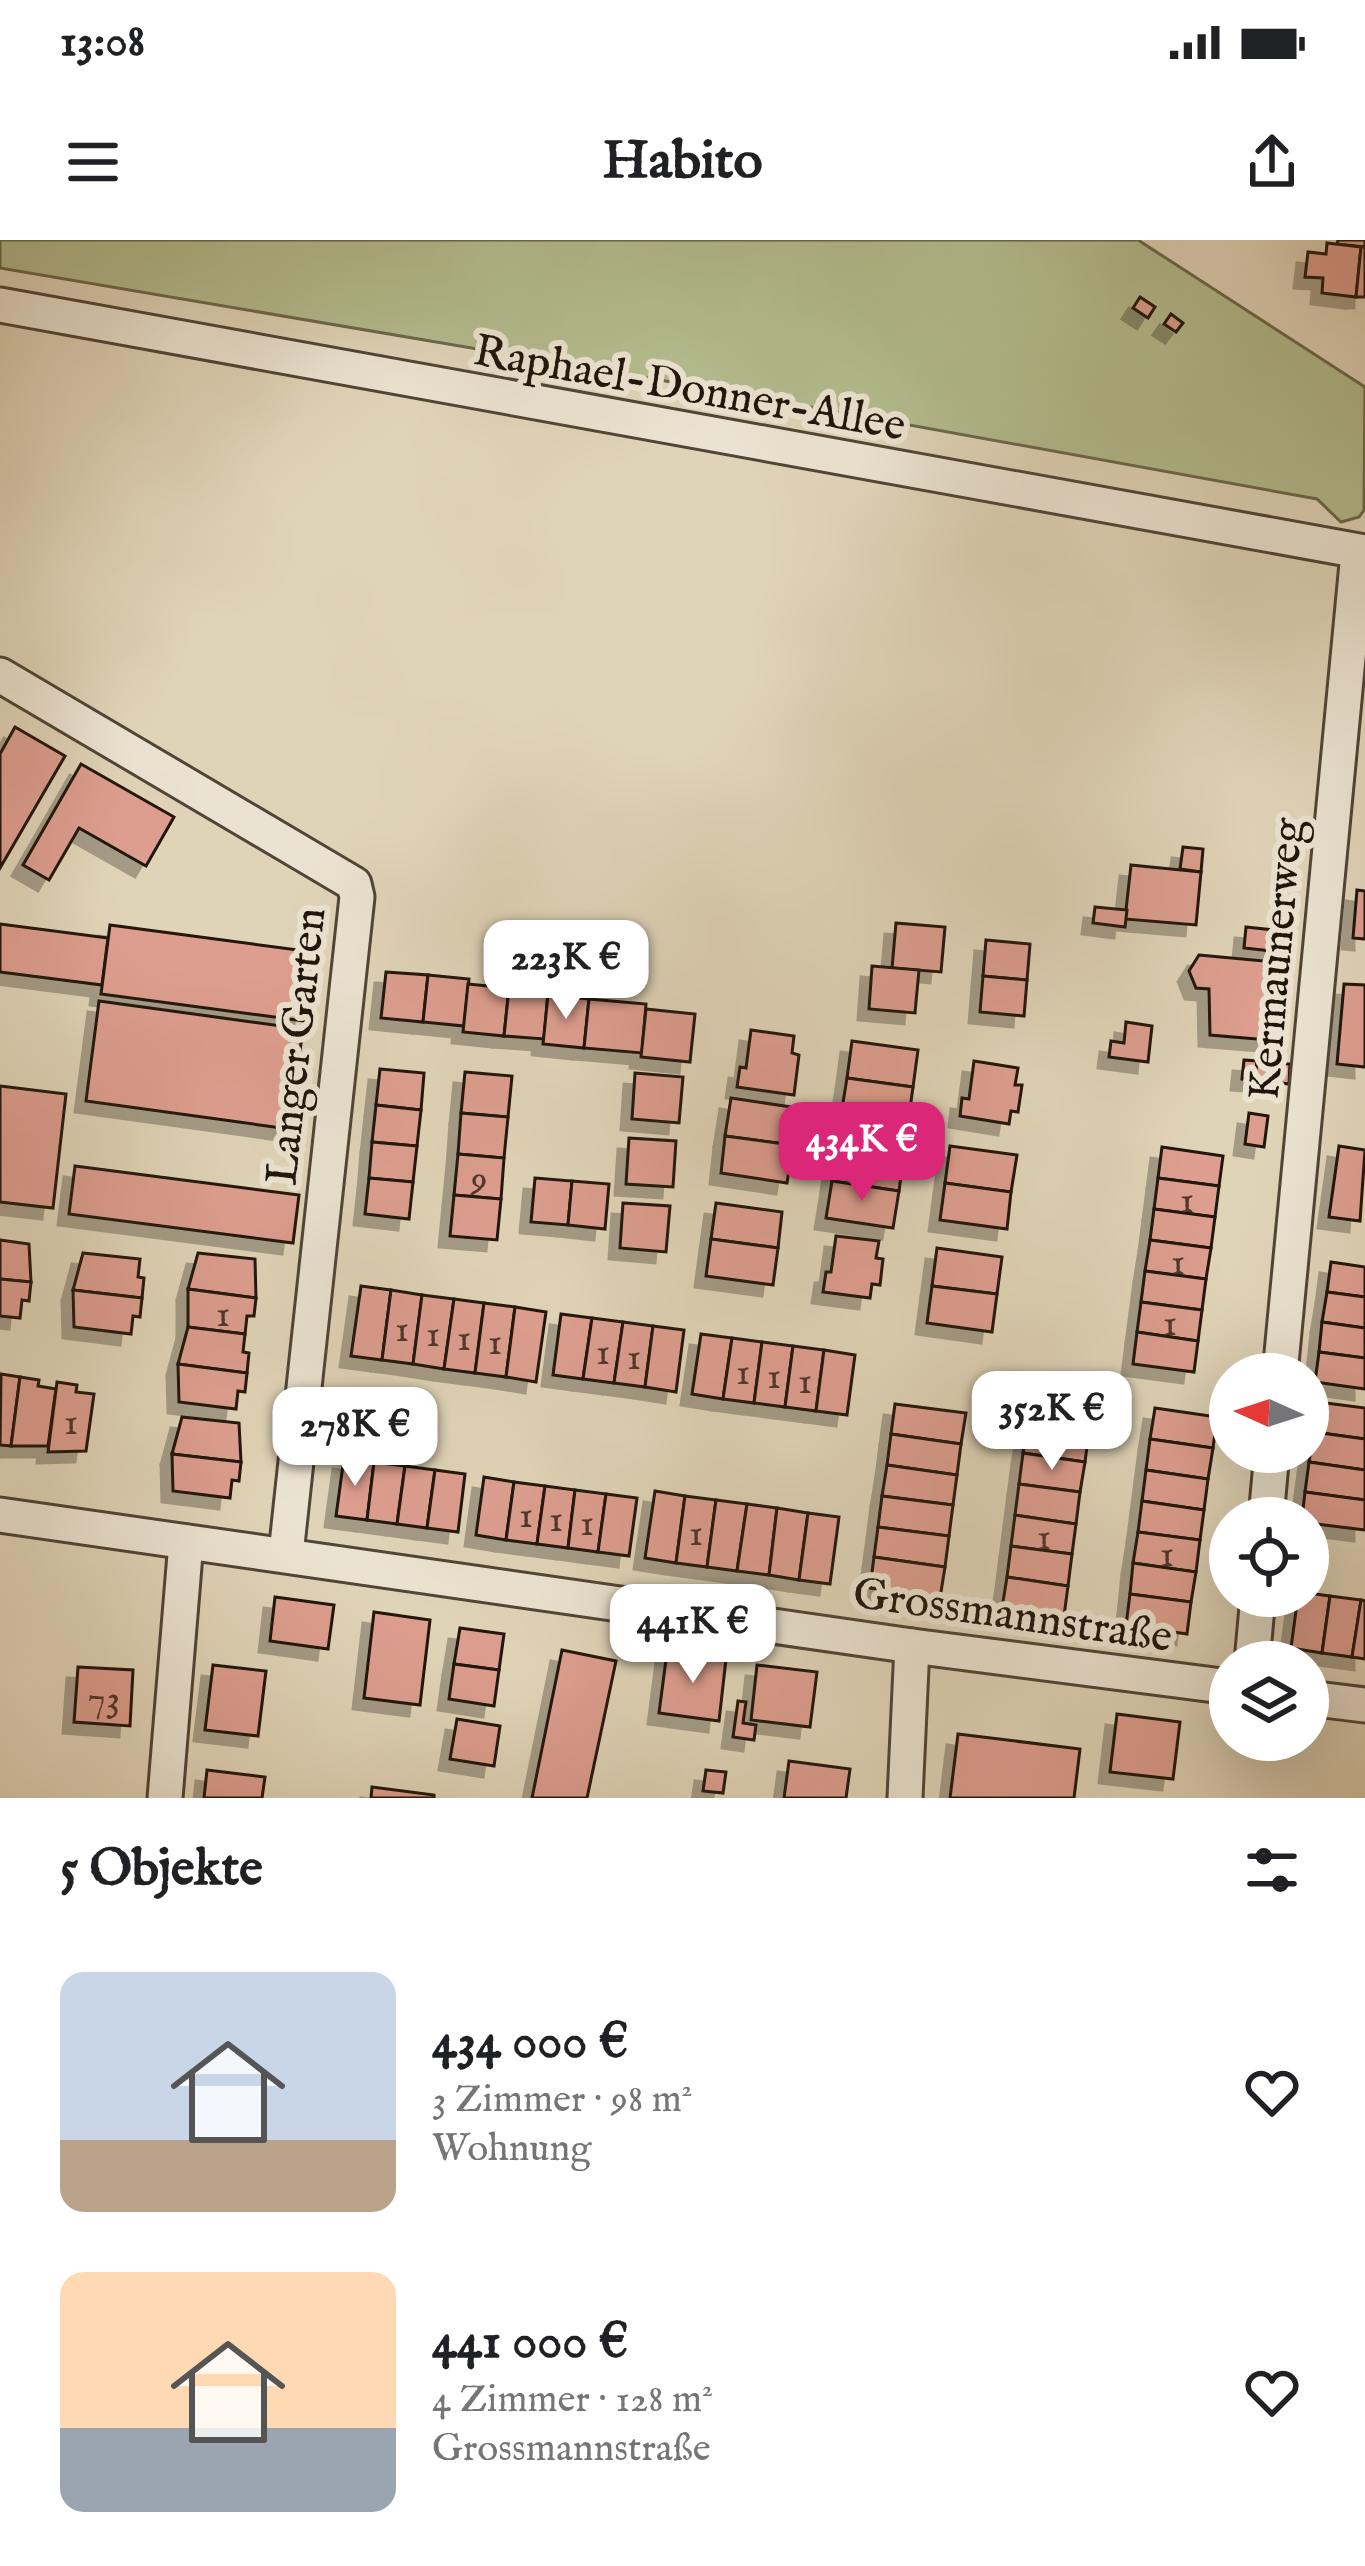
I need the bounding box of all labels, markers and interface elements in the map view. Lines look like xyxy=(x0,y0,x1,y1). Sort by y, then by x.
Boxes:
text: 13:08 xyxy=(60,14,145,71)
text: Habito xyxy=(602,128,763,197)
icon: menu xyxy=(60,129,126,195)
icon: share xyxy=(1239,129,1305,195)
street label: Raphael-Donner-Allee xyxy=(469,323,910,455)
street label: Kermaunerweg xyxy=(1237,815,1318,1103)
street label: Langer Garten xyxy=(255,905,340,1188)
pin: 223K € xyxy=(468,920,664,1022)
text: 223K € xyxy=(511,934,621,983)
pin: 434K € xyxy=(764,1102,960,1204)
text: 434K € xyxy=(806,1116,918,1165)
house number: 9 xyxy=(469,1156,488,1205)
house number: 1 xyxy=(1180,1177,1194,1226)
house number: 1 xyxy=(1171,1239,1185,1288)
house number: 1 xyxy=(216,1291,230,1340)
house number: 1 xyxy=(1163,1300,1177,1349)
house number: 1 xyxy=(395,1306,409,1355)
house number: 1 xyxy=(426,1311,440,1360)
house number: 1 xyxy=(457,1315,471,1364)
house number: 1 xyxy=(488,1319,502,1368)
house number: 1 xyxy=(596,1329,610,1378)
house number: 1 xyxy=(627,1334,641,1383)
house number: 1 xyxy=(736,1349,750,1398)
house number: 1 xyxy=(767,1353,781,1402)
north arrow xyxy=(1209,1353,1329,1473)
map controls xyxy=(1209,1353,1329,1761)
house number: 1 xyxy=(798,1358,812,1407)
pin: 352K € xyxy=(954,1371,1150,1473)
text: 352K € xyxy=(999,1385,1105,1434)
pin: 278K € xyxy=(257,1387,453,1489)
house number: 1 xyxy=(64,1399,78,1448)
text: 278K € xyxy=(300,1401,410,1450)
house number: 1 xyxy=(519,1492,533,1541)
house number: 1 xyxy=(549,1496,563,1545)
button: locate xyxy=(1209,1497,1329,1617)
house number: 1 xyxy=(580,1500,594,1549)
house number: 1 xyxy=(689,1510,703,1559)
house number: 1 xyxy=(1037,1514,1051,1563)
house number: 1 xyxy=(1160,1531,1174,1580)
street label: Grossmannstraße xyxy=(849,1566,1176,1667)
pin: 441K € xyxy=(595,1584,791,1686)
text: 441K € xyxy=(637,1598,749,1647)
button: layers xyxy=(1209,1641,1329,1761)
house number: 73 xyxy=(88,1675,120,1724)
icon: filters xyxy=(1239,1837,1305,1903)
text: 5 Objekte xyxy=(60,1838,263,1903)
text: 434 000 € xyxy=(432,2011,628,2076)
icon: home xyxy=(156,2020,300,2164)
icon: heart xyxy=(1239,2059,1305,2125)
text: 3 Zimmer · 98 m² xyxy=(432,2076,693,2125)
text: Wohnung xyxy=(432,2125,591,2174)
text: 441 000 € xyxy=(432,2311,628,2376)
icon: home xyxy=(156,2320,300,2464)
icon: heart xyxy=(1239,2359,1305,2425)
text: 4 Zimmer · 128 m² xyxy=(432,2376,713,2425)
text: Grossmannstraße xyxy=(432,2425,711,2474)

